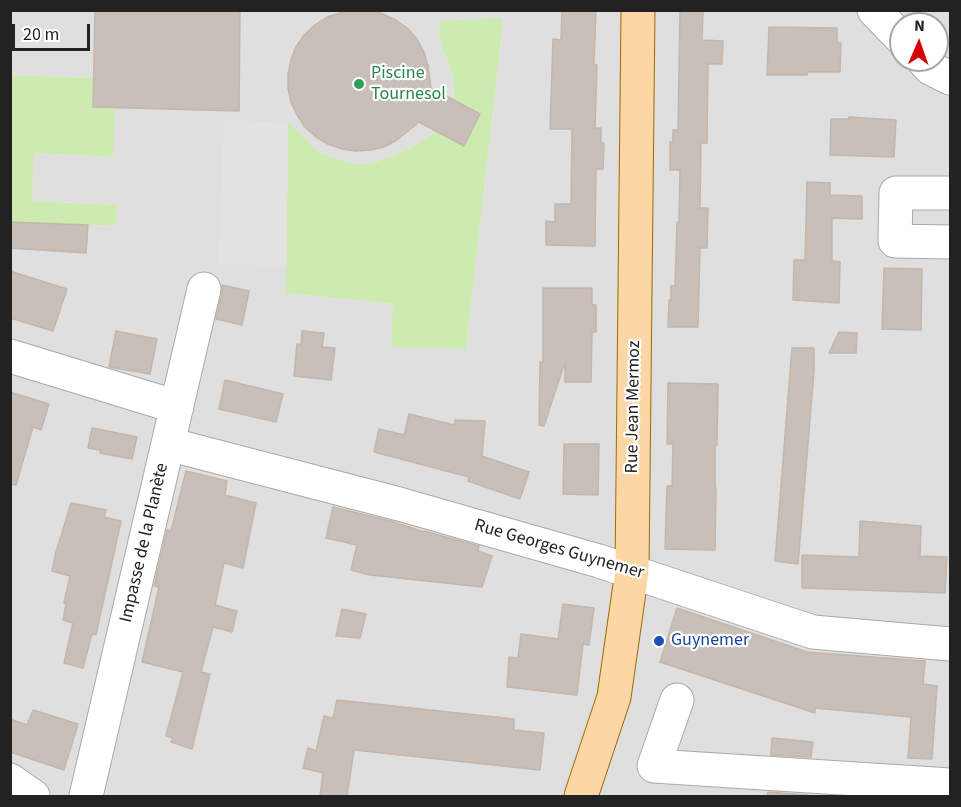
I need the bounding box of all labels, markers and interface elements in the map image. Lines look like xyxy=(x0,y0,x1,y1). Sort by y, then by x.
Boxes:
scale bar xyxy=(15,12,93,50)
north arrow xyxy=(889,12,949,72)
text: N xyxy=(914,15,925,37)
text: 20 m xyxy=(23,22,59,47)
place label: Piscine Tournesol xyxy=(371,63,446,106)
marker: Piscine Tournesol xyxy=(352,77,366,91)
street label: Rue Jean Mermoz xyxy=(622,340,646,474)
street label: Impasse de la Planète xyxy=(116,461,174,625)
street label: Rue Georges Guynemer xyxy=(472,515,646,585)
place label: Guynemer xyxy=(671,630,749,652)
marker: Guynemer xyxy=(652,634,666,648)

